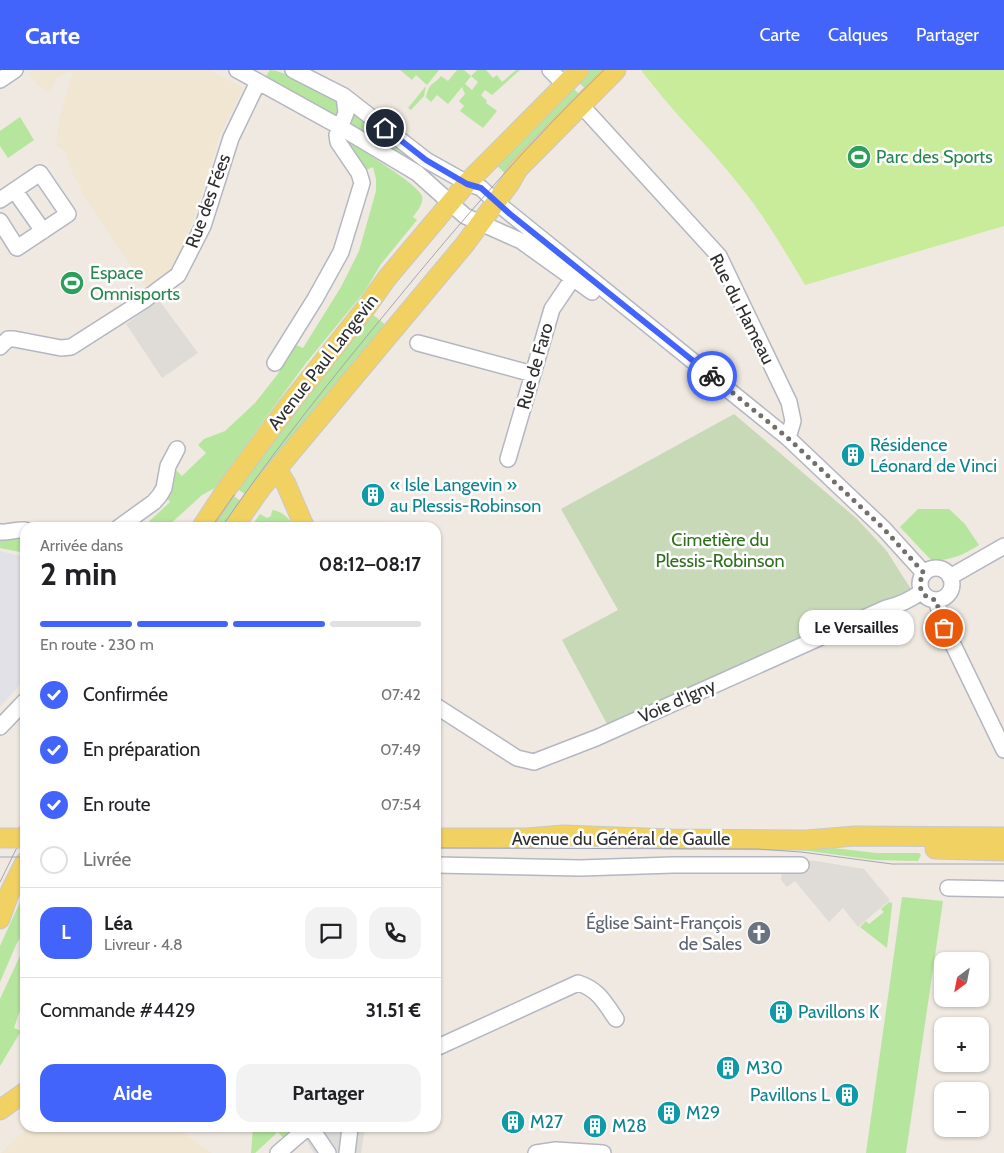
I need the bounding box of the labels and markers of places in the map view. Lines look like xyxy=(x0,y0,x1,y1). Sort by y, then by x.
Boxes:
pin xyxy=(364,107,406,149)
sports icon: Parc des Sports xyxy=(846,144,872,170)
place label: Parc des Sports xyxy=(876,146,993,168)
place label: Espace Omnisports xyxy=(90,262,180,305)
sports icon: Espace Omnisports xyxy=(59,270,85,296)
place label: Résidence Léonard de Vinci xyxy=(870,434,997,477)
building icon: Résidence Léonard de Vinci xyxy=(840,442,866,468)
place label: « Isle Langevin » au Plessis-Robinson xyxy=(390,474,541,517)
building icon: « Isle Langevin » au Plessis-Robinson xyxy=(360,482,386,508)
pin xyxy=(923,607,965,649)
callout: Le Versailles xyxy=(799,610,914,646)
place label: Église Saint-François de Sales xyxy=(586,912,742,955)
church icon: Église Saint-François de Sales xyxy=(746,920,772,946)
building icon: Pavillons K xyxy=(768,999,794,1025)
place label: Pavillons K xyxy=(798,1001,880,1023)
building icon: M30 xyxy=(715,1055,741,1081)
place label: M30 xyxy=(746,1057,783,1079)
building icon: Pavillons L xyxy=(834,1082,860,1108)
place label: Pavillons L xyxy=(750,1084,830,1106)
building icon: M29 xyxy=(656,1100,682,1126)
place label: M29 xyxy=(686,1102,720,1124)
building icon: M27 xyxy=(500,1109,526,1135)
place label: M27 xyxy=(530,1111,563,1133)
building icon: M28 xyxy=(582,1113,608,1139)
place label: M28 xyxy=(612,1115,647,1137)

